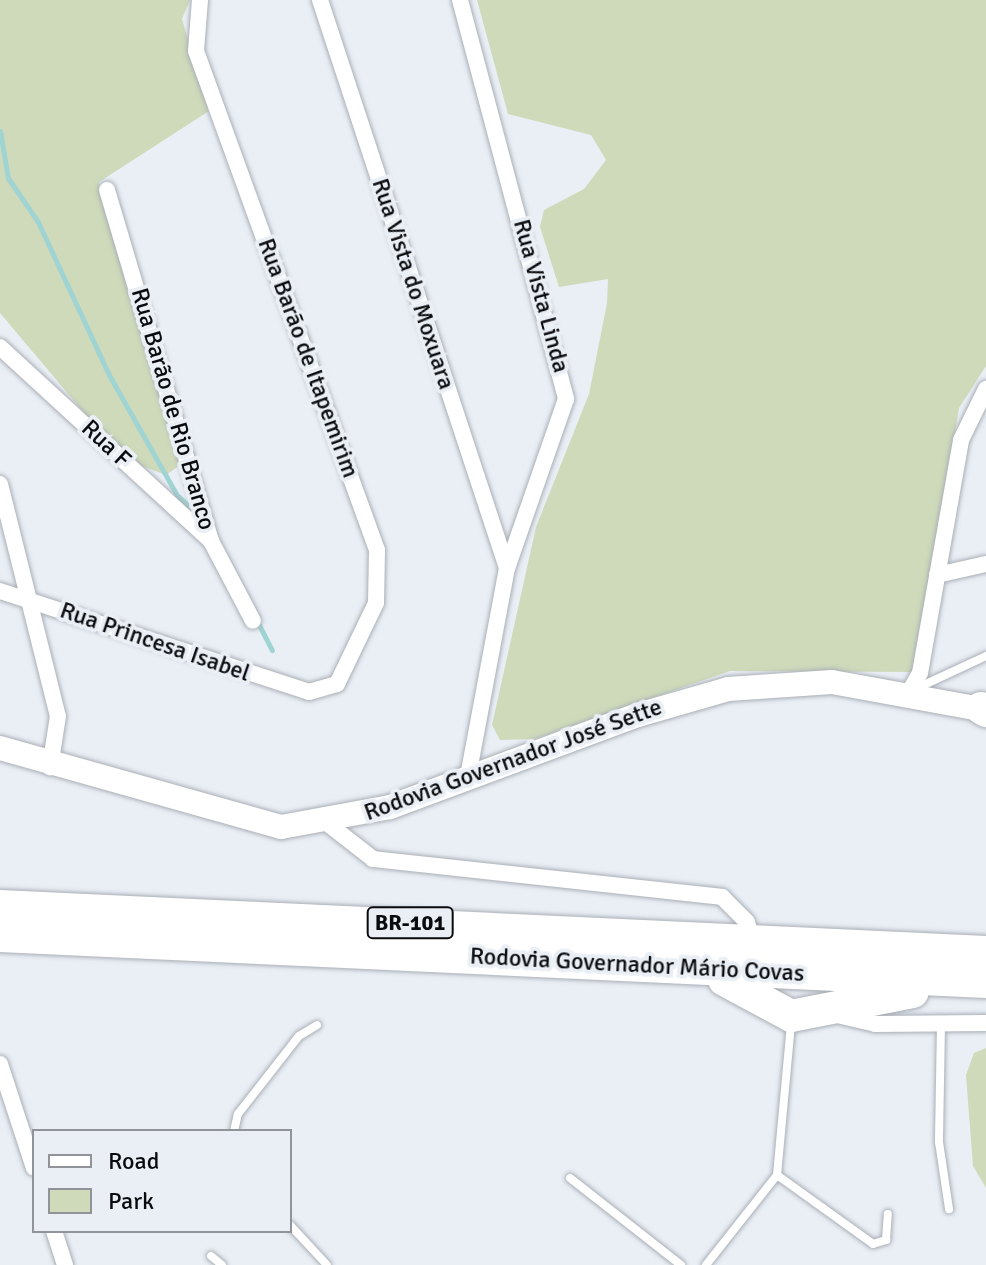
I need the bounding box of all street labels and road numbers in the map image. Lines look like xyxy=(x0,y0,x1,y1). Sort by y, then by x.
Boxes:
street label: Rua Vista do Moxuara xyxy=(365,175,461,393)
street label: Rua Vista Linda xyxy=(507,216,575,376)
street label: Rua Barão de Itapemirim xyxy=(251,234,365,482)
street label: Rua Barão de Rio Branco xyxy=(125,285,221,533)
street label: Rua F xyxy=(75,414,137,474)
street label: Rua Princesa Isabel xyxy=(56,596,254,688)
street label: Rodovia Governador José Sette xyxy=(360,693,666,827)
road number: BR-101 xyxy=(366,905,454,941)
street label: Rodovia Governador Mário Covas xyxy=(469,942,805,988)

